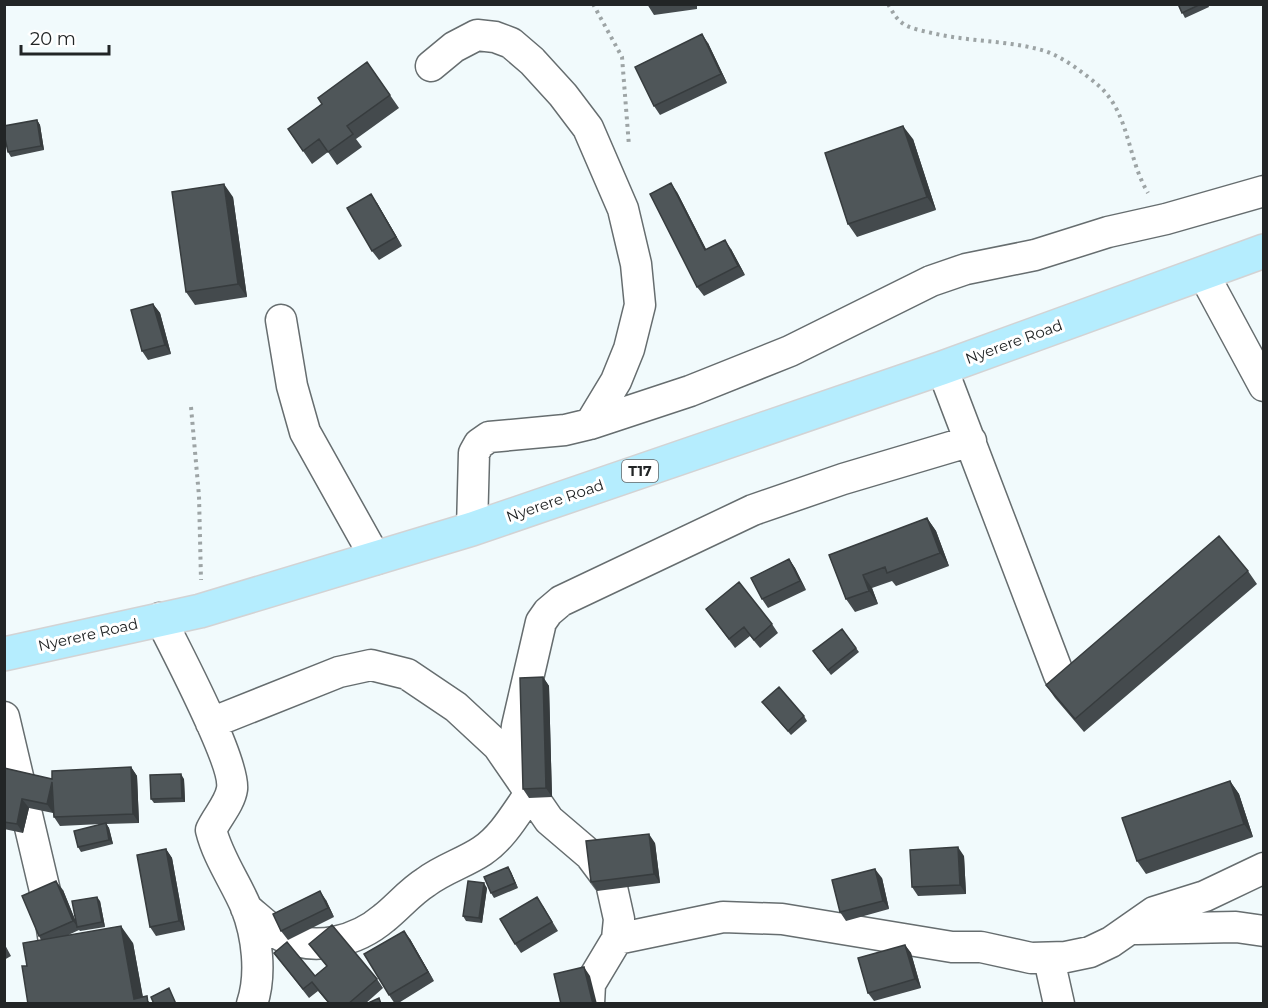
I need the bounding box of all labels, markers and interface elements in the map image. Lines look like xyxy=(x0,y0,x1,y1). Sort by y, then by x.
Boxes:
scale bar xyxy=(21,18,110,56)
text: 20 m xyxy=(30,28,76,50)
street label: Nyerere Road xyxy=(963,315,1065,368)
road number: T17 xyxy=(622,460,658,482)
street label: Nyerere Road xyxy=(503,475,606,526)
street label: Nyerere Road xyxy=(36,614,140,655)

